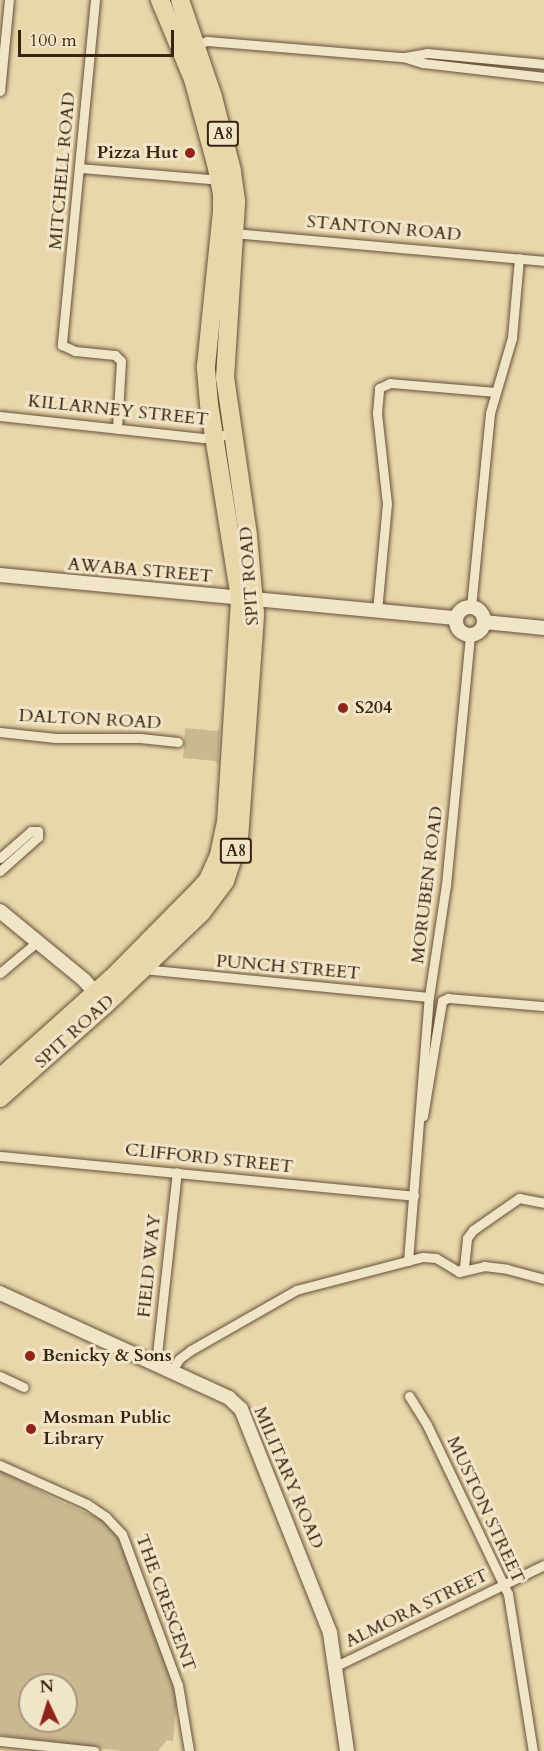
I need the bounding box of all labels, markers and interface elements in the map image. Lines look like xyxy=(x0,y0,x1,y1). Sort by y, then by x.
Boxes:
scale bar xyxy=(21,18,177,56)
text: 100 m xyxy=(29,28,77,53)
street label: MITCHELL ROAD xyxy=(45,91,81,251)
road number: A8 xyxy=(206,121,240,147)
place label: Pizza Hut xyxy=(97,142,178,164)
marker: Pizza Hut xyxy=(183,146,197,160)
street label: STANTON ROAD xyxy=(306,211,462,247)
street label: KILLARNEY STREET xyxy=(27,391,209,431)
street label: SPIT ROAD xyxy=(236,526,264,626)
street label: AWABA STREET xyxy=(67,554,213,588)
place label: S204 xyxy=(355,697,392,719)
marker: S204 xyxy=(336,701,350,715)
street label: DALTON ROAD xyxy=(18,705,162,735)
street label: MORUBEN ROAD xyxy=(408,805,448,965)
road number: A8 xyxy=(220,838,252,864)
street label: PUNCH STREET xyxy=(215,951,361,985)
street label: SPIT ROAD xyxy=(31,991,119,1073)
street label: CLIFFORD STREET xyxy=(124,1139,294,1179)
street label: FIELD WAY xyxy=(134,1213,166,1319)
place label: Benicky & Sons xyxy=(42,1345,172,1367)
marker: Benicky & Sons xyxy=(23,1349,37,1363)
street label: MILITARY ROAD xyxy=(248,1404,328,1552)
place label: Mosman Public Library xyxy=(43,1408,171,1450)
marker: Mosman Public Library xyxy=(24,1422,38,1436)
street label: MUSTON STREET xyxy=(441,1433,529,1587)
street label: THE CRESCENT xyxy=(130,1532,200,1674)
street label: ALMORA STREET xyxy=(342,1565,492,1653)
north arrow xyxy=(18,1673,78,1733)
text: N xyxy=(39,1676,55,1698)

